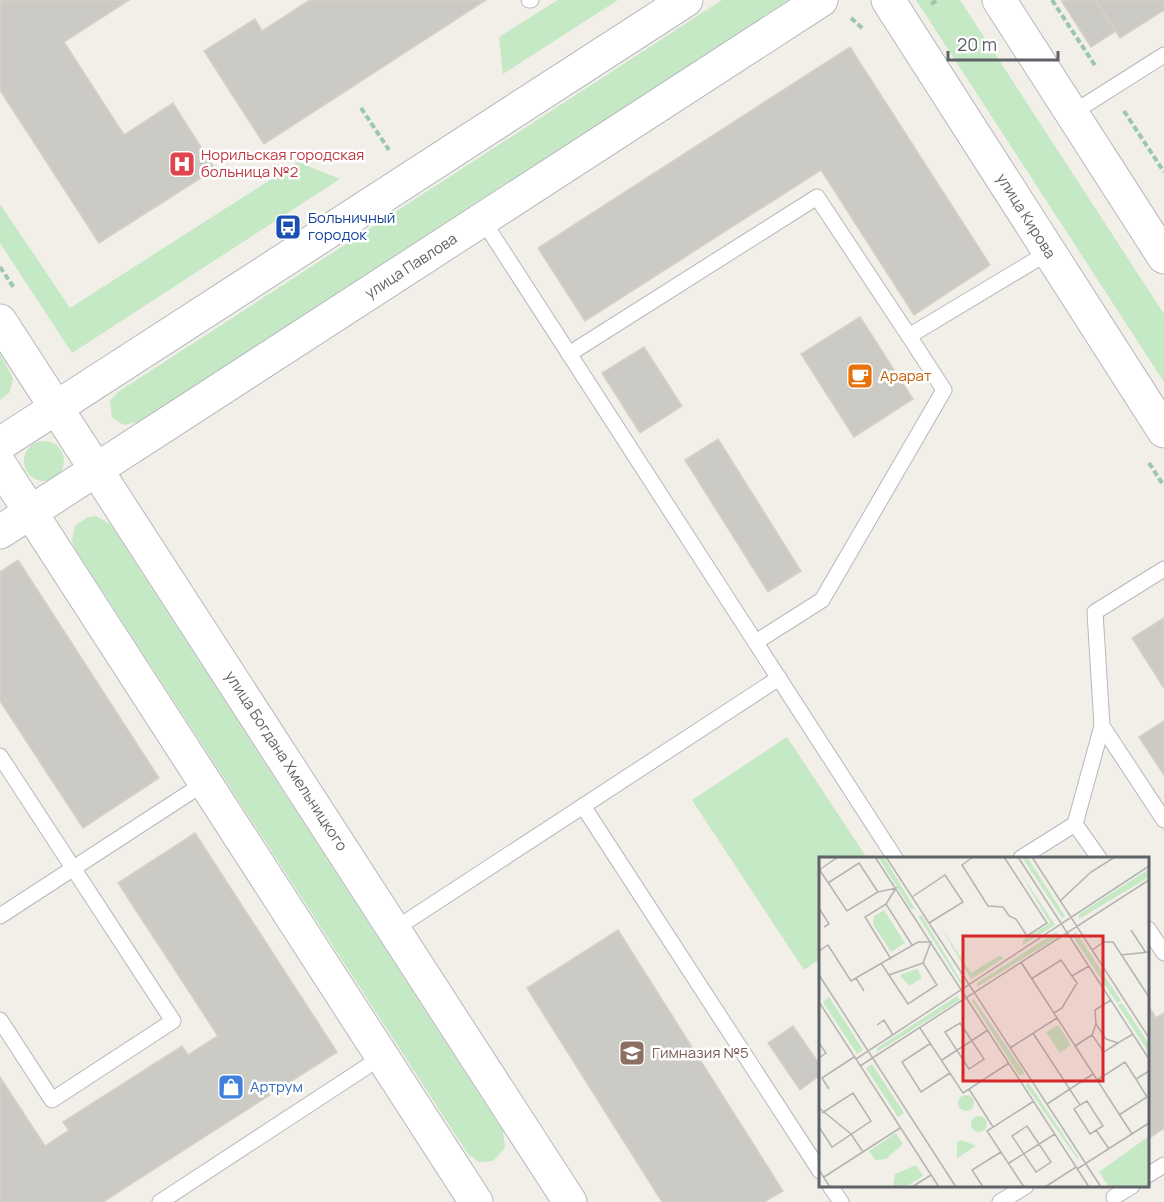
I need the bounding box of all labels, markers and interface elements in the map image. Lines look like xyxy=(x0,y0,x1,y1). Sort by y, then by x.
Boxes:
scale bar xyxy=(948,24,1058,62)
text: 20 m xyxy=(957,32,997,56)
place label: Норильская городская больница №2 xyxy=(201,144,364,182)
hospital icon: Норильская городская больница №2 xyxy=(167,149,197,179)
street label: улица Кирова xyxy=(992,169,1061,262)
place label: Больничный городок xyxy=(308,207,395,245)
bus stop icon: Больничный городок xyxy=(273,212,303,242)
street label: улица Павлова xyxy=(361,228,461,303)
cafe icon: Арарат xyxy=(845,361,875,391)
place label: Арарат xyxy=(880,365,932,386)
street label: улица Богдана Хмельницкого xyxy=(220,667,353,855)
inset map xyxy=(819,857,1149,1187)
school or university icon: Гимназия №5 xyxy=(617,1038,647,1068)
place label: Гимназия №5 xyxy=(652,1042,749,1063)
shop icon: Артрум xyxy=(216,1072,246,1102)
place label: Артрум xyxy=(250,1076,303,1097)

